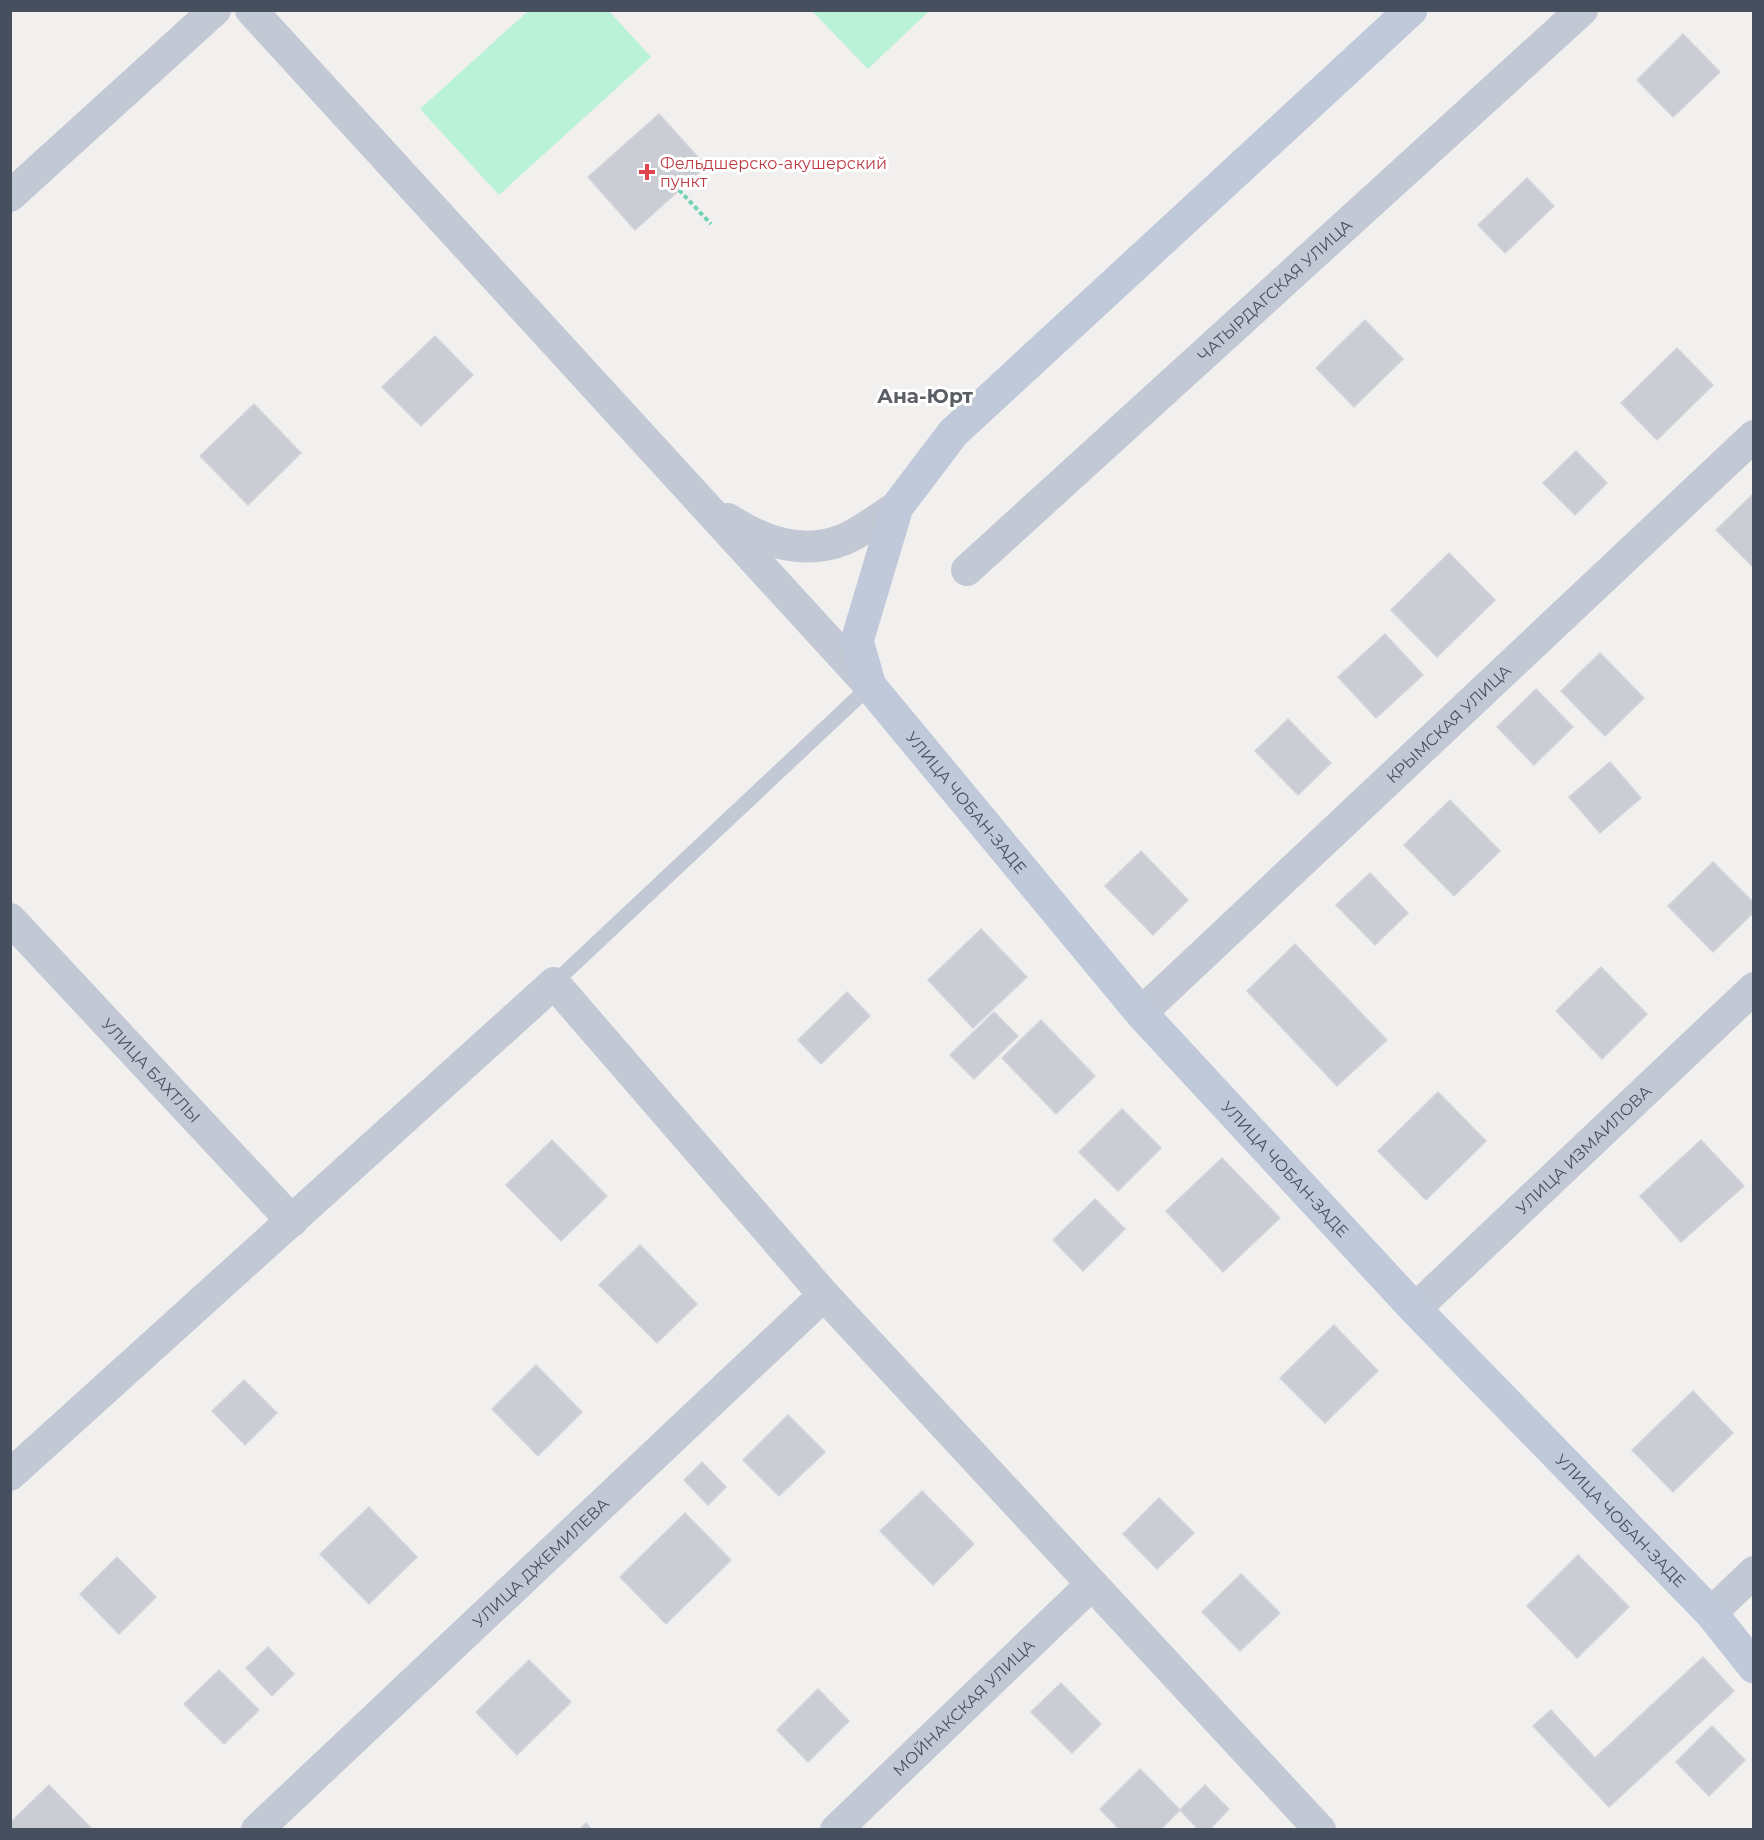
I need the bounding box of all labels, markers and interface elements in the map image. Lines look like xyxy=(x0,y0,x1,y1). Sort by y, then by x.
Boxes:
place label: Фельдшерско-акушерский пункт xyxy=(660,154,887,191)
marker: Фельдшерско-акушерский пункт xyxy=(638,163,656,181)
street label: ЧАТЫРДАГСКАЯ УЛИЦА xyxy=(1194,215,1356,365)
district label: Ана-Юрт xyxy=(877,384,973,408)
street label: КРЫМСКАЯ УЛИЦА xyxy=(1382,661,1515,787)
street label: УЛИЦА ЧОБАН-ЗАДЕ xyxy=(902,728,1031,877)
street label: УЛИЦА БАХТЛЫ xyxy=(98,1014,205,1126)
street label: УЛИЦА ИЗМАИЛОВА xyxy=(1512,1081,1655,1218)
street label: УЛИЦА ЧОБАН-ЗАДЕ xyxy=(1218,1097,1353,1241)
street label: УЛИЦА ЧОБАН-ЗАДЕ xyxy=(1552,1450,1690,1591)
street label: УЛИЦА ДЖЕМИЛЕВА xyxy=(469,1494,613,1631)
street label: МОЙНАКСКАЯ УЛИЦА xyxy=(889,1635,1038,1780)

